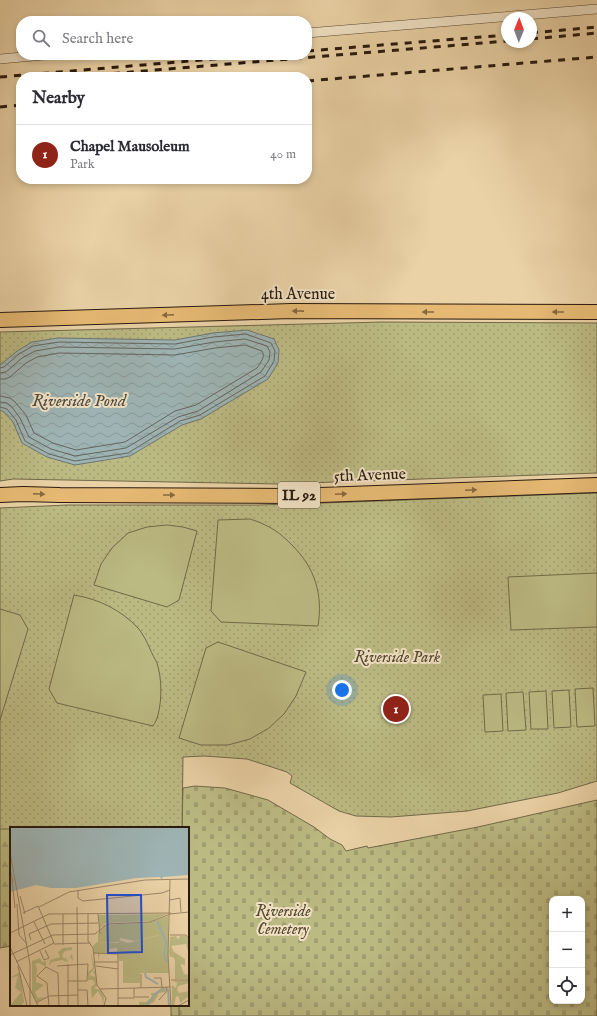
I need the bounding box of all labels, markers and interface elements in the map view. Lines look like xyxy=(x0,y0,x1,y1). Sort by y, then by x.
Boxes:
north arrow xyxy=(501,12,537,48)
search box xyxy=(16,16,312,60)
icon: search xyxy=(30,27,52,49)
text: Search here xyxy=(62,29,133,48)
text: Nearby xyxy=(32,88,85,109)
text: Chapel Mausoleum xyxy=(70,137,190,156)
text: 1 xyxy=(43,146,47,163)
text: 40 m xyxy=(270,146,296,163)
text: Park xyxy=(70,156,95,173)
street label: 4th Avenue xyxy=(261,285,335,305)
one-way arrow xyxy=(292,308,304,315)
one-way arrow xyxy=(421,309,434,315)
one-way arrow xyxy=(551,309,564,315)
one-way arrow xyxy=(161,312,174,318)
water label: Riverside Pond xyxy=(32,391,127,412)
street label: 5th Avenue xyxy=(334,465,406,487)
road number: IL 92 xyxy=(278,482,320,508)
one-way arrow xyxy=(465,486,477,493)
one-way arrow xyxy=(33,491,46,497)
one-way arrow xyxy=(335,491,348,497)
one-way arrow xyxy=(163,492,176,498)
park label: Riverside Park xyxy=(354,648,441,668)
your location xyxy=(332,680,352,700)
pin: 1 xyxy=(383,694,409,724)
inset map xyxy=(10,827,189,1006)
map controls xyxy=(549,896,585,1004)
button: + xyxy=(549,896,585,932)
park label: Riverside Cemetery xyxy=(255,902,311,940)
button: − xyxy=(549,932,585,968)
button: locate xyxy=(549,968,585,1004)

